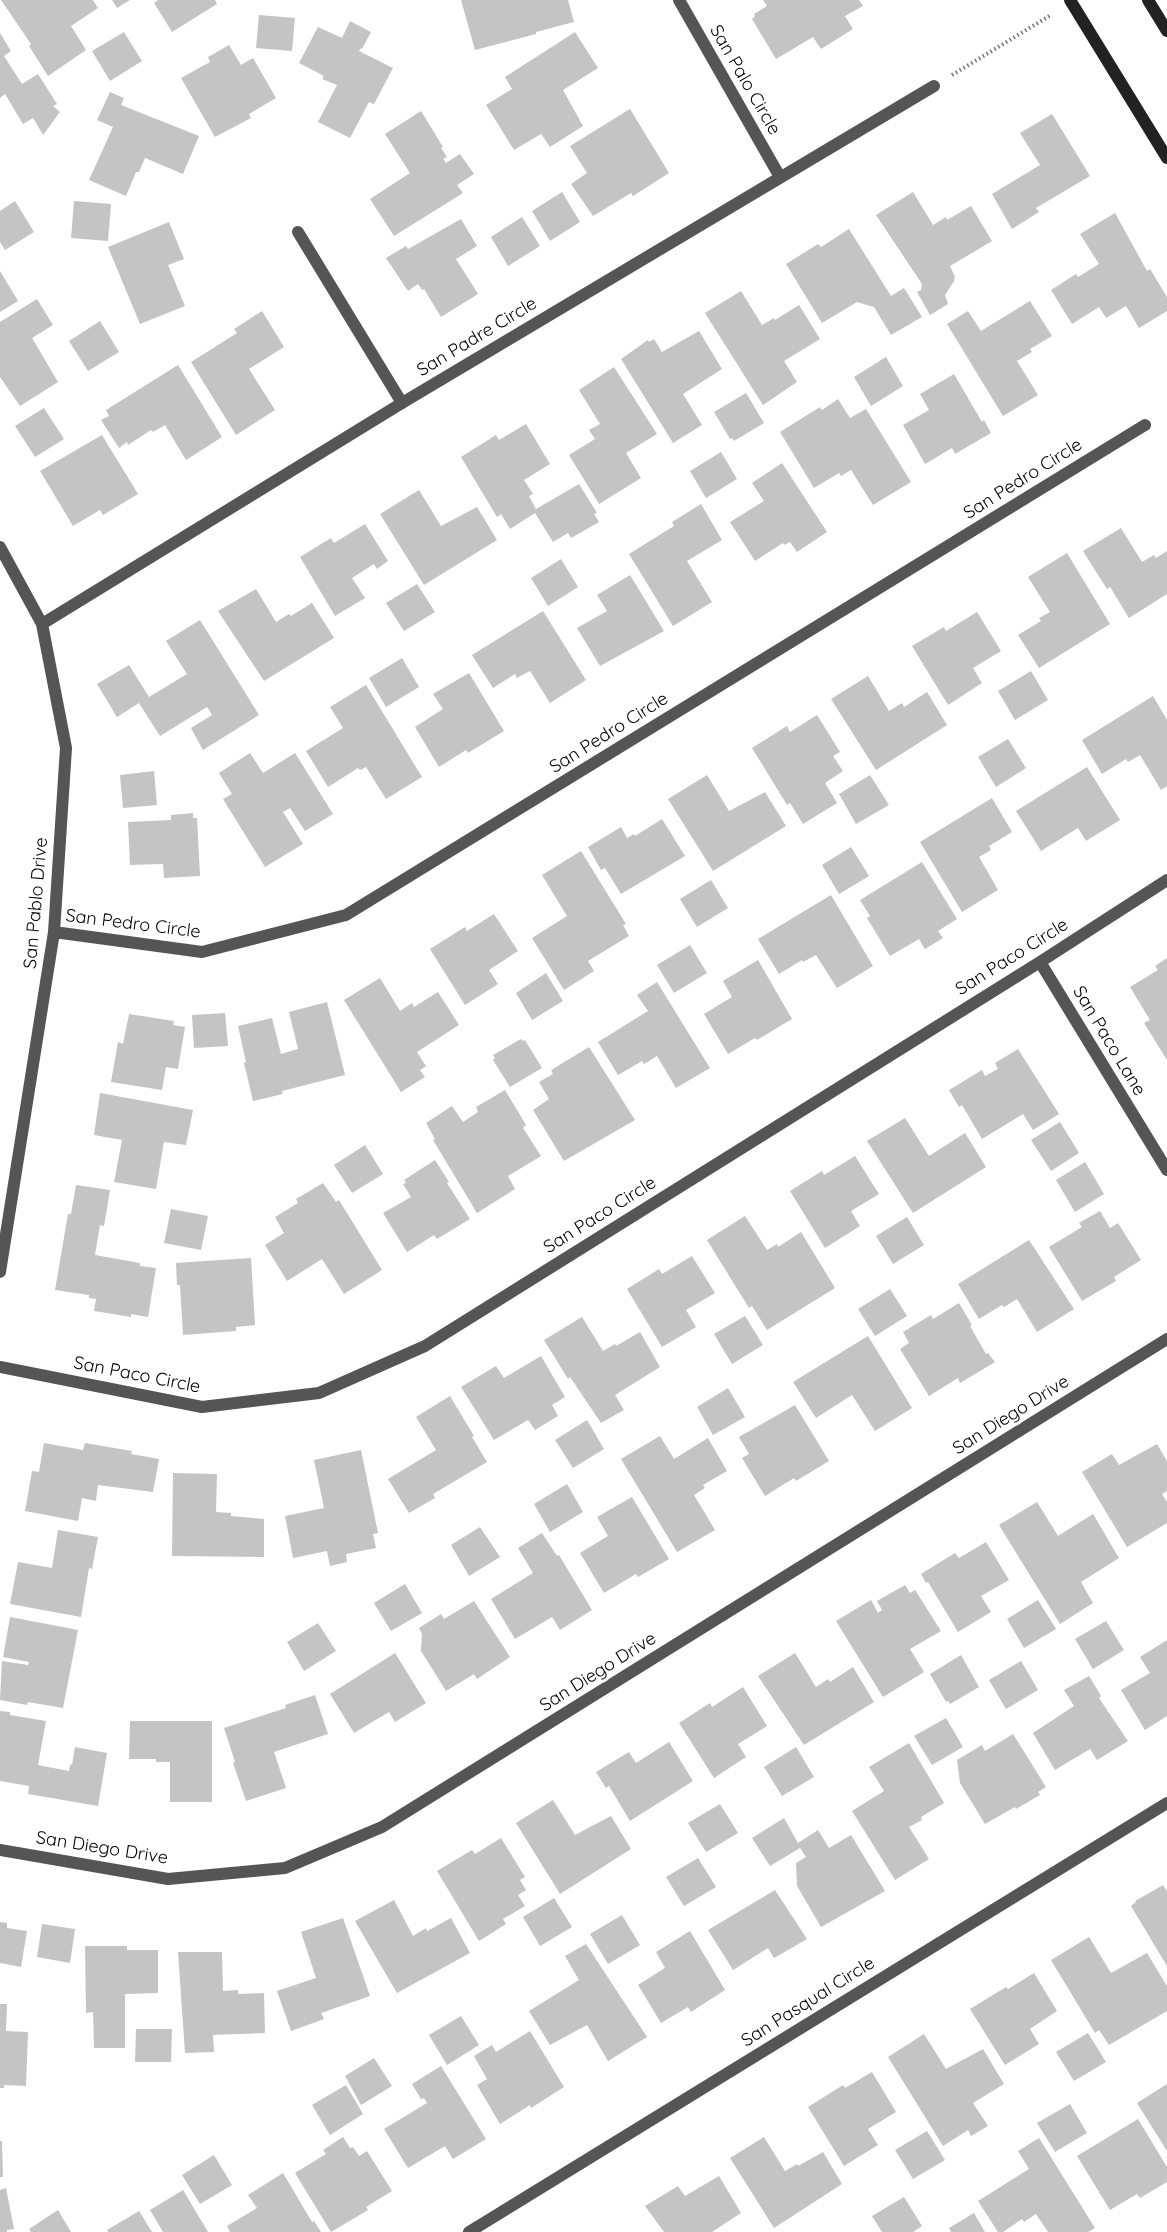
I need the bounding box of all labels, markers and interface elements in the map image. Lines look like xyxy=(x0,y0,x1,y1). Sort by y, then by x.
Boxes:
street label: San Palo Circle xyxy=(705,21,785,139)
street label: San Padre Circle xyxy=(413,293,541,381)
street label: San Pedro Circle xyxy=(960,434,1086,524)
street label: San Pedro Circle xyxy=(546,688,672,778)
street label: San Pablo Drive xyxy=(19,836,53,970)
street label: San Pedro Circle xyxy=(64,905,202,943)
street label: San Paco Circle xyxy=(952,914,1072,1000)
street label: San Paco Lane xyxy=(1068,982,1150,1100)
street label: San Paco Circle xyxy=(540,1172,660,1258)
street label: San Paco Circle xyxy=(72,1352,202,1398)
street label: San Diego Drive xyxy=(949,1371,1073,1459)
street label: San Diego Drive xyxy=(536,1628,660,1716)
street label: San Diego Drive xyxy=(35,1827,169,1869)
street label: San Pasqual Circle xyxy=(737,1952,879,2052)

